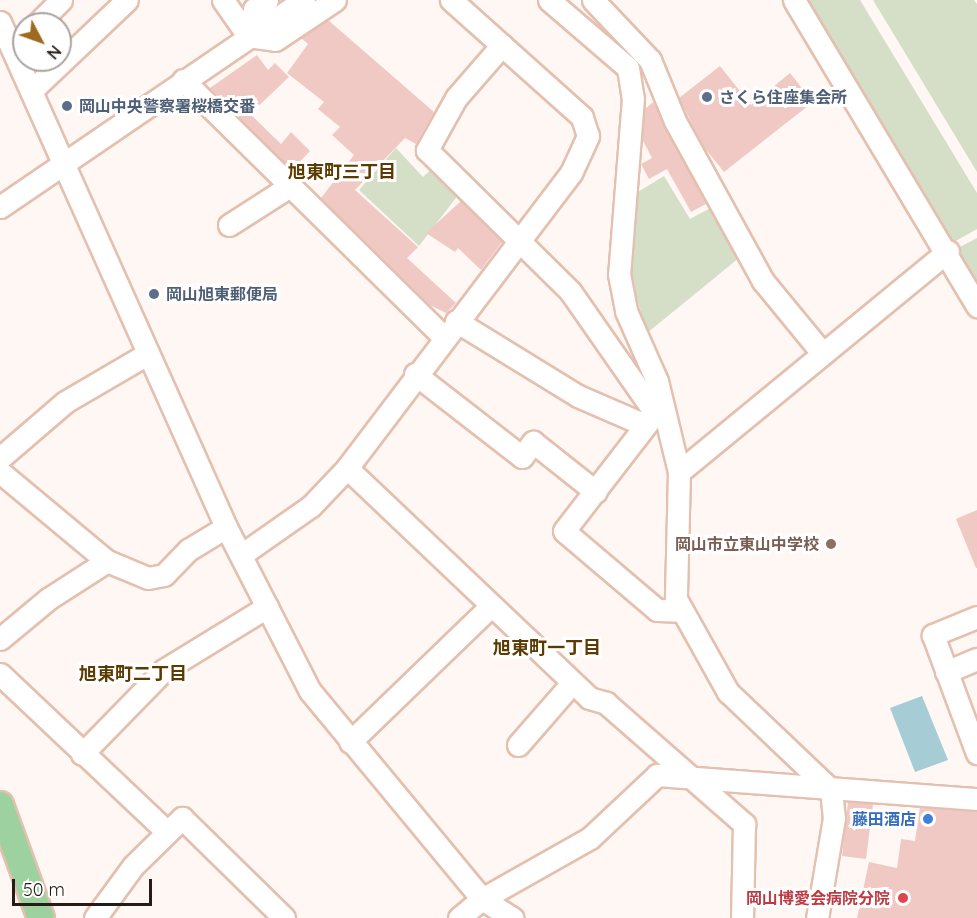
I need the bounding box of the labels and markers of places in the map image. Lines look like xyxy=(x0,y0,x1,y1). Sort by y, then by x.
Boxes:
place label: さくら住座集会所 xyxy=(719,87,847,107)
marker: さくら住座集会所 xyxy=(700,90,714,104)
place label: 岡山中央警察署桜橋交番 xyxy=(79,96,255,116)
marker: 岡山中央警察署桜橋交番 xyxy=(60,99,74,113)
place label: 岡山旭東郵便局 xyxy=(166,284,278,304)
marker: 岡山旭東郵便局 xyxy=(147,287,161,301)
place label: 岡山市立東山中学校 xyxy=(675,534,819,554)
marker: 岡山市立東山中学校 xyxy=(824,537,838,551)
place label: 藤田酒店 xyxy=(852,809,916,829)
marker: 藤田酒店 xyxy=(921,812,935,826)
place label: 岡山博愛会病院分院 xyxy=(746,888,890,908)
marker: 岡山博愛会病院分院 xyxy=(894,889,912,907)

